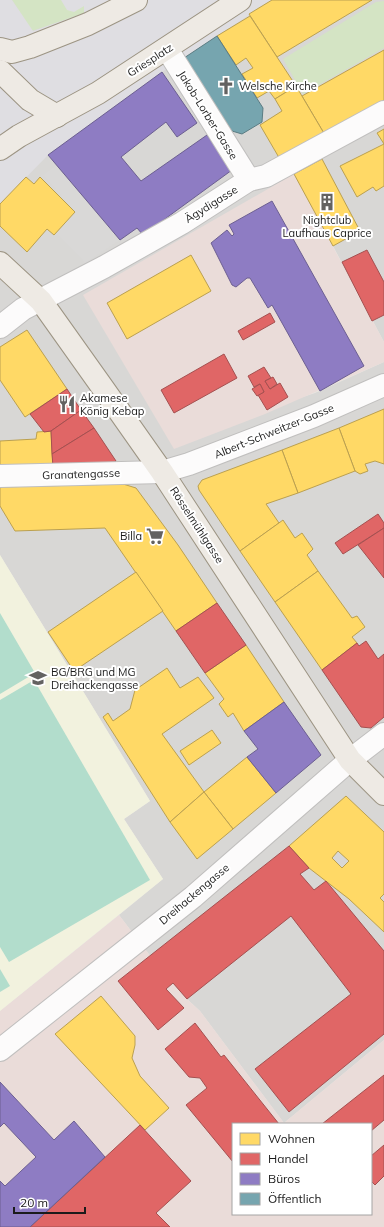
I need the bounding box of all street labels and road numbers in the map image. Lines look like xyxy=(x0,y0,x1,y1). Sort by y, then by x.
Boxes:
street label: Griesplatz xyxy=(125,40,176,80)
street label: Jakob-Lorber-Gasse xyxy=(175,68,241,162)
street label: Ägydigasse xyxy=(182,182,240,226)
street label: Albert-Schweitzer-Gasse xyxy=(212,401,336,461)
street label: Granatengasse xyxy=(42,466,120,482)
street label: Rösselmühlgasse xyxy=(167,484,227,566)
street label: Dreihackengasse xyxy=(156,861,232,927)

